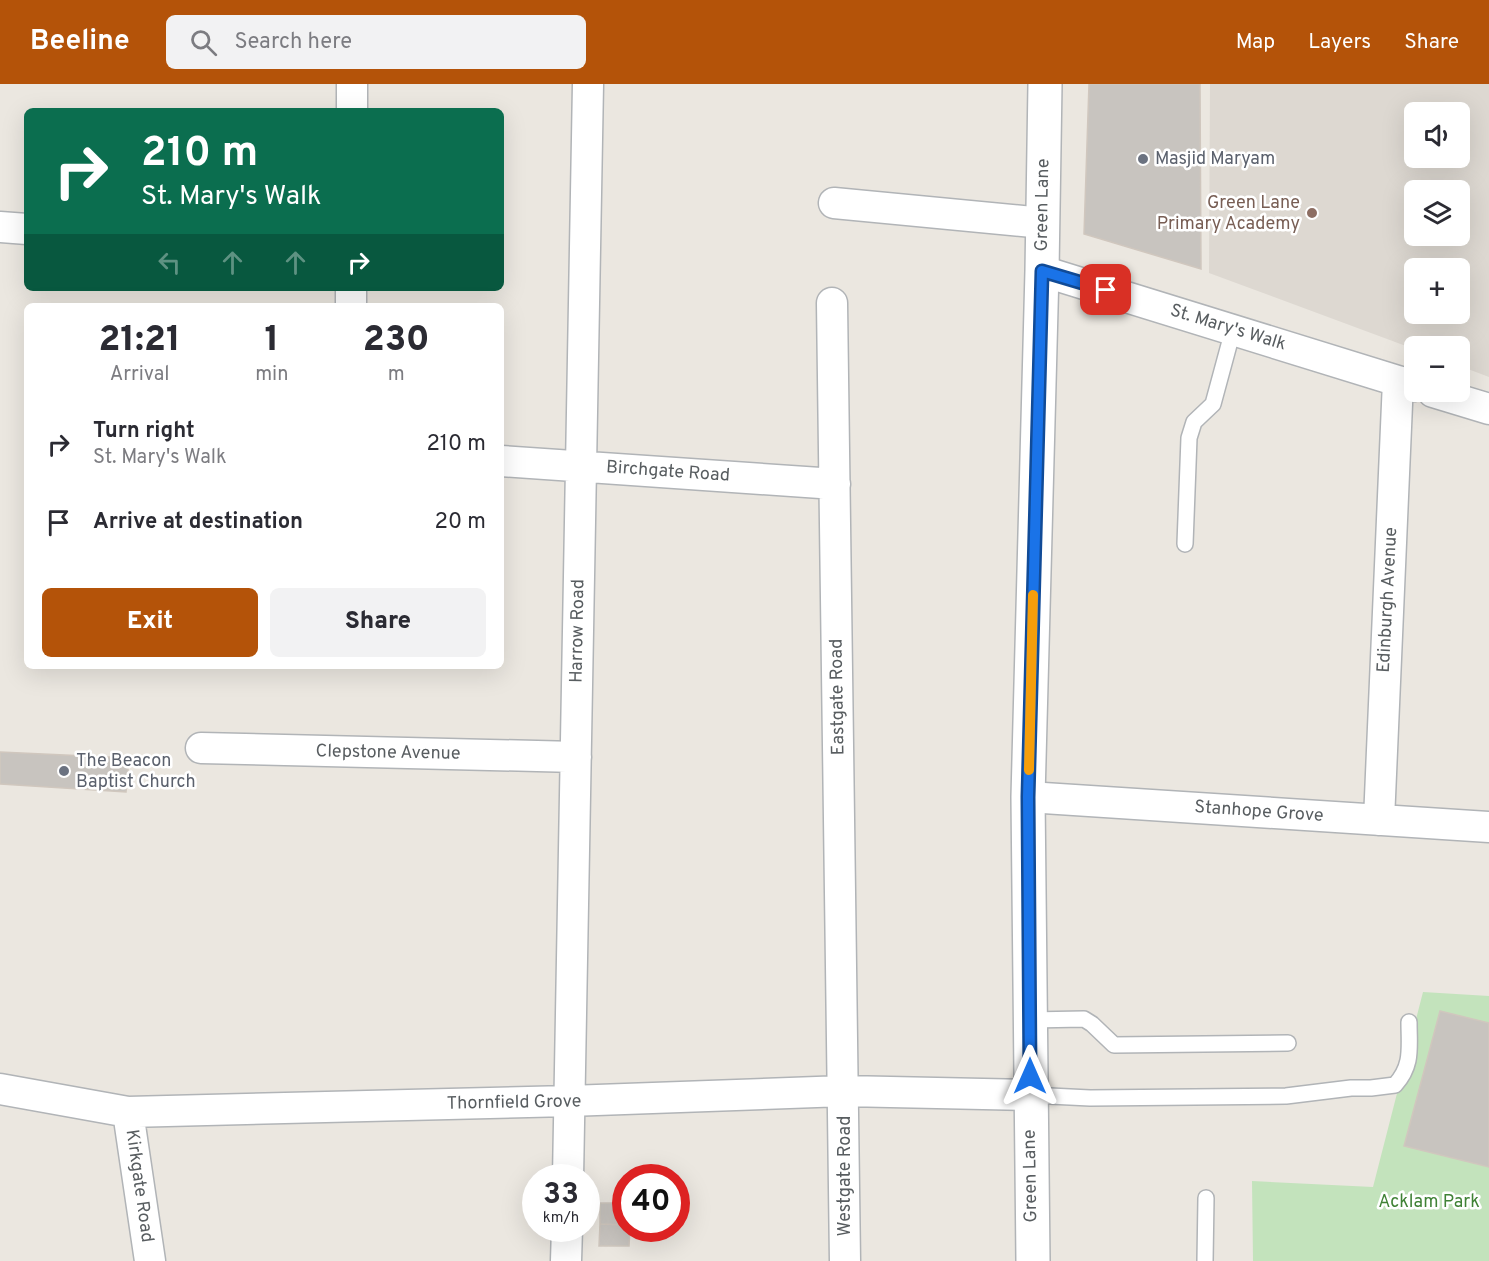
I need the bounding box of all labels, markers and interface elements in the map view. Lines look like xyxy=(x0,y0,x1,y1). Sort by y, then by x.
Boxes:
search box xyxy=(166,15,586,69)
text: Beeline xyxy=(30,24,130,60)
icon: search xyxy=(187,26,220,59)
text: Search here xyxy=(235,29,352,56)
text: Map xyxy=(1236,29,1275,56)
text: Layers xyxy=(1308,29,1371,56)
text: Share xyxy=(1404,29,1459,56)
map controls xyxy=(1404,102,1470,402)
button: sound xyxy=(1404,102,1470,168)
text: 210 m xyxy=(141,128,258,181)
icon: right xyxy=(42,132,120,210)
place label: Masjid Maryam xyxy=(1155,148,1275,171)
marker: Masjid Maryam xyxy=(1136,152,1150,166)
street label: Green Lane xyxy=(1031,158,1055,252)
text: St. Mary's Walk xyxy=(141,180,321,214)
button: layers xyxy=(1404,180,1470,246)
place label: Green Lane Primary Academy xyxy=(1157,192,1300,236)
marker: Green Lane Primary Academy xyxy=(1305,206,1319,220)
icon: left xyxy=(153,246,186,279)
icon: ahead xyxy=(216,246,249,279)
icon: ahead xyxy=(279,246,312,279)
icon: right xyxy=(342,246,375,279)
button: + xyxy=(1404,258,1470,324)
pin xyxy=(1080,264,1131,315)
icon: arrive xyxy=(1089,273,1122,306)
street label: St. Mary's Walk xyxy=(1167,299,1289,357)
text: 21:21 xyxy=(98,318,181,364)
text: 1 xyxy=(264,318,279,364)
text: 230 xyxy=(363,318,430,364)
button: − xyxy=(1404,336,1470,402)
text: Arrival xyxy=(110,362,169,388)
text: min xyxy=(255,362,288,388)
text: m xyxy=(388,362,405,388)
text: Turn right xyxy=(93,418,195,445)
icon: right xyxy=(42,428,75,461)
text: 210 m xyxy=(426,431,486,458)
text: St. Mary's Walk xyxy=(93,445,227,471)
street label: Birchgate Road xyxy=(605,456,731,488)
icon: arrive xyxy=(42,506,75,539)
text: Arrive at destination xyxy=(93,509,303,536)
text: 20 m xyxy=(435,509,486,536)
street label: Edinburgh Avenue xyxy=(1373,527,1403,673)
street label: Harrow Road xyxy=(566,579,590,683)
button: Exit xyxy=(42,588,258,657)
button: Share xyxy=(270,588,486,657)
street label: Eastgate Road xyxy=(825,638,851,756)
street label: Clepstone Avenue xyxy=(315,740,461,766)
place label: The Beacon Baptist Church xyxy=(76,750,196,794)
marker: The Beacon Baptist Church xyxy=(57,764,71,778)
street label: Stanhope Grove xyxy=(1194,796,1324,828)
position arrow xyxy=(998,1044,1062,1108)
street label: Thornfield Grove xyxy=(446,1090,582,1116)
street label: Westgate Road xyxy=(834,1116,857,1236)
street label: Kirkgate Road xyxy=(120,1128,158,1244)
street label: Green Lane xyxy=(1019,1129,1043,1223)
speed limit sign: 40 xyxy=(612,1164,690,1242)
text: 33 xyxy=(543,1177,579,1214)
park label: Acklam Park xyxy=(1378,1191,1480,1214)
text: km/h xyxy=(543,1209,579,1228)

